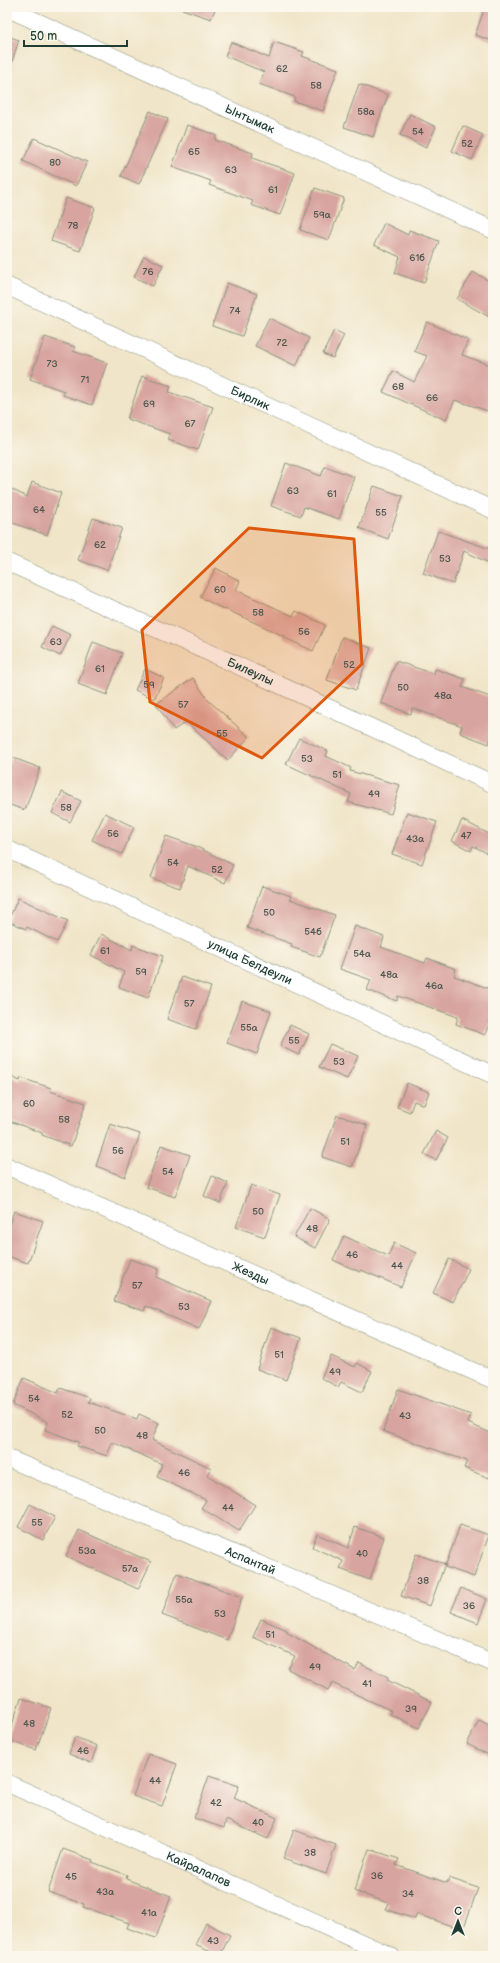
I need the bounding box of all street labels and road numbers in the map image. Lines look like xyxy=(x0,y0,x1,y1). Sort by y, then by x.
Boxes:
street label: Ынтымак xyxy=(222,102,278,138)
street label: Бирлик xyxy=(228,383,273,414)
street label: Билеулы xyxy=(225,655,276,689)
street label: улица Белдеули xyxy=(205,936,294,989)
street label: Жезды xyxy=(229,1259,271,1288)
street label: Аспантай xyxy=(222,1543,278,1578)
street label: Кайралапов xyxy=(164,1849,233,1891)

